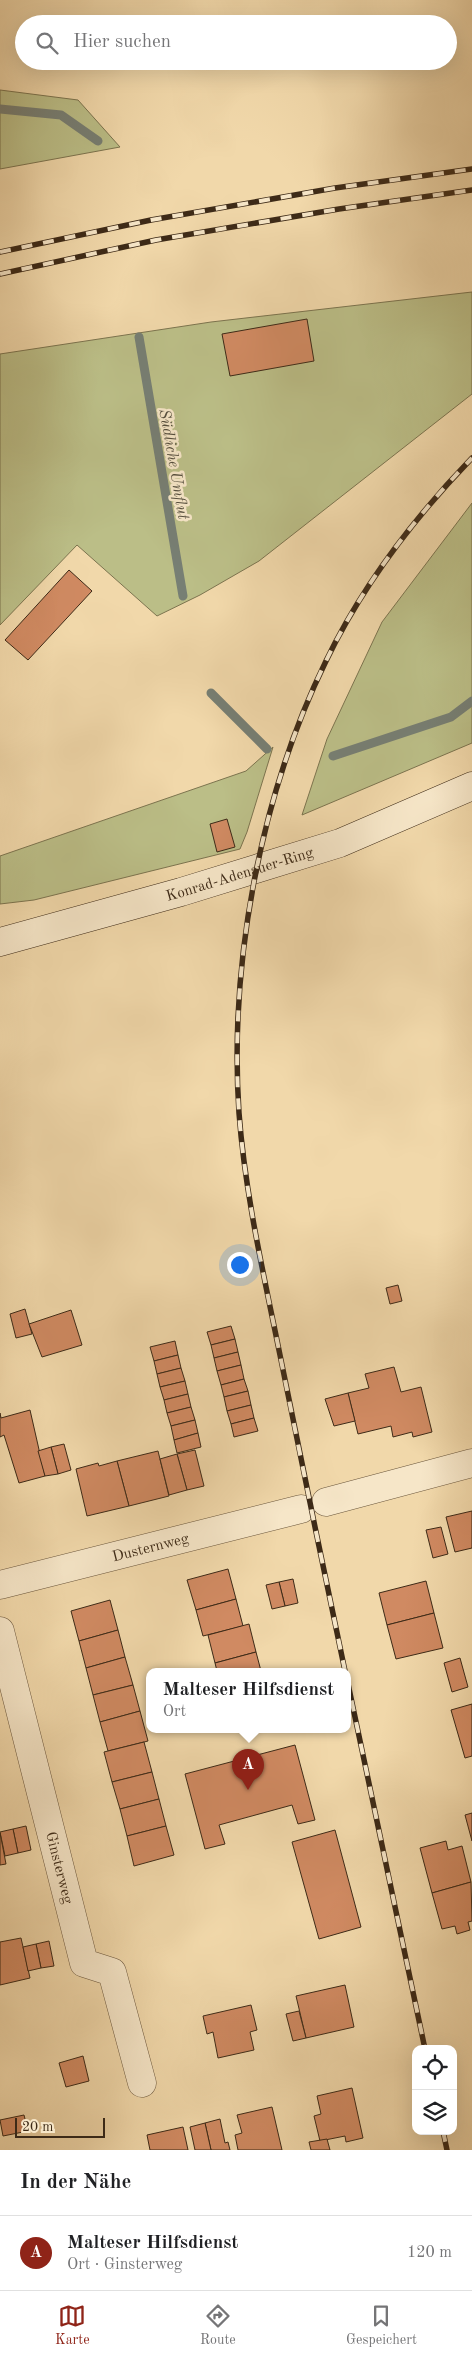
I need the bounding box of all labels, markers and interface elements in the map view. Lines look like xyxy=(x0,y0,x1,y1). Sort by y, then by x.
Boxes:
search box xyxy=(15,15,457,70)
icon: search xyxy=(33,29,61,57)
text: Hier suchen xyxy=(73,33,171,52)
water label: Südliche Umflut xyxy=(155,408,191,522)
street label: Konrad-Adenauer-Ring xyxy=(165,846,315,905)
your location xyxy=(227,1252,253,1278)
street label: Dusternweg xyxy=(111,1532,191,1565)
popup xyxy=(146,1668,351,1733)
text: Malteser Hilfsdienst xyxy=(163,1681,334,1700)
text: Ort xyxy=(163,1704,186,1720)
pin: A xyxy=(232,1749,264,1790)
street label: Ginsterweg xyxy=(42,1830,75,1906)
map controls xyxy=(412,2045,457,2135)
button: locate xyxy=(412,2045,457,2090)
button: layers xyxy=(412,2090,457,2135)
scale bar xyxy=(15,2115,105,2138)
text: 20 m xyxy=(22,2120,53,2134)
text: In der Nähe xyxy=(20,2172,131,2193)
text: Malteser Hilfsdienst xyxy=(67,2234,238,2253)
text: A xyxy=(30,2245,42,2261)
text: 120 m xyxy=(407,2245,452,2261)
text: Ort · Ginsterweg xyxy=(67,2257,182,2273)
tab: Karte xyxy=(55,2302,90,2349)
tab: Route xyxy=(200,2302,236,2349)
tab: Gespeichert xyxy=(346,2302,417,2349)

